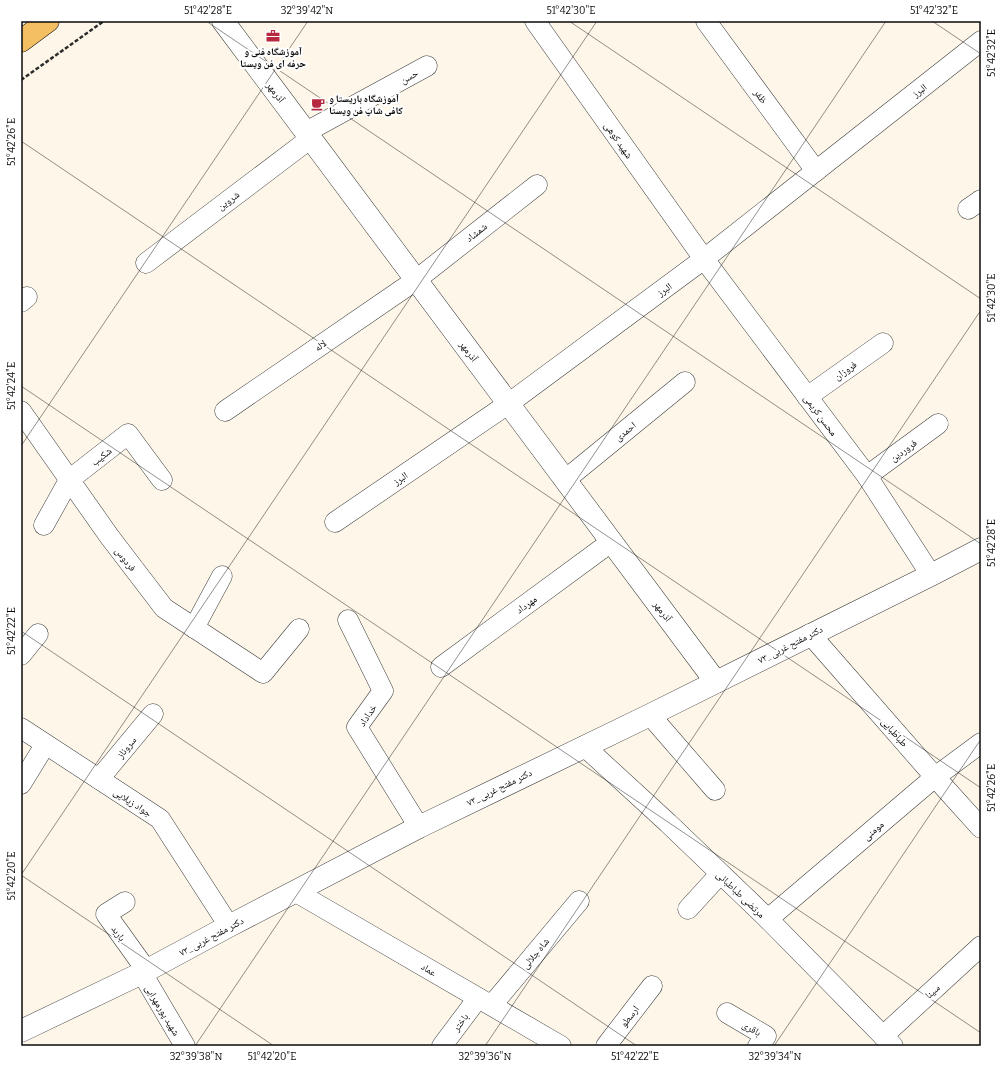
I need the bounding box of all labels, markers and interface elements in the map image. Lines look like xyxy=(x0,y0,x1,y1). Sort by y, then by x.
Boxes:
text: 51°42'28"E xyxy=(184,5,232,17)
text: 32°39'42"N xyxy=(281,5,333,17)
text: 51°42'30"E xyxy=(546,5,596,17)
text: 51°42'32"E xyxy=(910,5,958,17)
office icon: آموزشگاه فنی و حرفه ای فن ویستا xyxy=(265,28,281,44)
text: 51°42'32"E xyxy=(986,29,998,77)
place label: آموزشگاه فنی و حرفه ای فن ویستا xyxy=(240,46,307,70)
street label: حسن xyxy=(398,67,421,87)
street label: آذرمهر xyxy=(263,79,287,106)
street label: البرز xyxy=(909,81,929,101)
street label: ظفر xyxy=(750,86,770,106)
place label: آموزشگاه باریستا و کافی شاپ فن ویستا xyxy=(329,93,403,117)
cafe icon: آموزشگاه باریستا و کافی شاپ فن ویستا xyxy=(310,96,326,112)
text: 51°42'26"E xyxy=(6,118,18,166)
street label: شهید کوهی xyxy=(601,120,635,161)
street label: شروین xyxy=(215,188,242,213)
street label: شمشاد xyxy=(463,220,490,245)
text: 51°42'30"E xyxy=(986,273,998,323)
street label: البرز xyxy=(654,280,674,300)
street label: لاله xyxy=(312,338,329,354)
street label: آذرمهر xyxy=(456,338,480,365)
street label: فروزان xyxy=(832,359,859,383)
text: 51°42'24"E xyxy=(6,362,18,410)
street label: محسن کریمی xyxy=(801,393,840,439)
street label: احمدی xyxy=(613,420,639,444)
street label: فروردین xyxy=(888,437,919,465)
street label: شکیب xyxy=(89,445,115,469)
street label: البرز xyxy=(390,470,410,489)
text: 51°42'28"E xyxy=(986,519,998,567)
street label: فردوس xyxy=(112,545,138,574)
street label: مهرداد xyxy=(514,593,540,616)
street label: آذرمهر xyxy=(650,598,674,625)
text: 51°42'22"E xyxy=(6,607,18,655)
street label: ۷۳_دکتر مفتح غربی xyxy=(756,623,825,666)
street label: خداداد xyxy=(356,702,380,729)
street label: طباطبایی xyxy=(878,716,910,750)
street label: سروناز xyxy=(114,734,139,762)
text: 51°42'26"E xyxy=(986,764,998,812)
street label: ۷۳_دکتر مفتح غربی xyxy=(465,767,534,809)
street label: جواد زیلایی xyxy=(111,786,154,820)
street label: مومنی xyxy=(861,818,887,843)
text: 51°42'20"E xyxy=(6,852,18,900)
street label: مرتضی طباطبائی xyxy=(714,869,767,921)
street label: ۷۳_دکتر مفتح غربی xyxy=(177,915,246,959)
street label: باربد xyxy=(108,923,128,944)
street label: شاه جلالی xyxy=(519,935,552,972)
street label: عماد xyxy=(419,961,438,979)
street label: سینا xyxy=(923,982,943,1001)
street label: شهید پورمهرابی xyxy=(142,983,182,1038)
street label: ارسطو xyxy=(618,1003,642,1030)
street label: باختر xyxy=(450,1011,471,1035)
street label: باقری xyxy=(740,1019,763,1039)
text: 32°39'38"N xyxy=(170,1051,222,1063)
text: 51°42'20"E xyxy=(248,1051,296,1063)
text: 32°39'36"N xyxy=(459,1051,511,1063)
text: 51°42'22"E xyxy=(611,1051,659,1063)
text: 32°39'34"N xyxy=(749,1051,801,1063)

